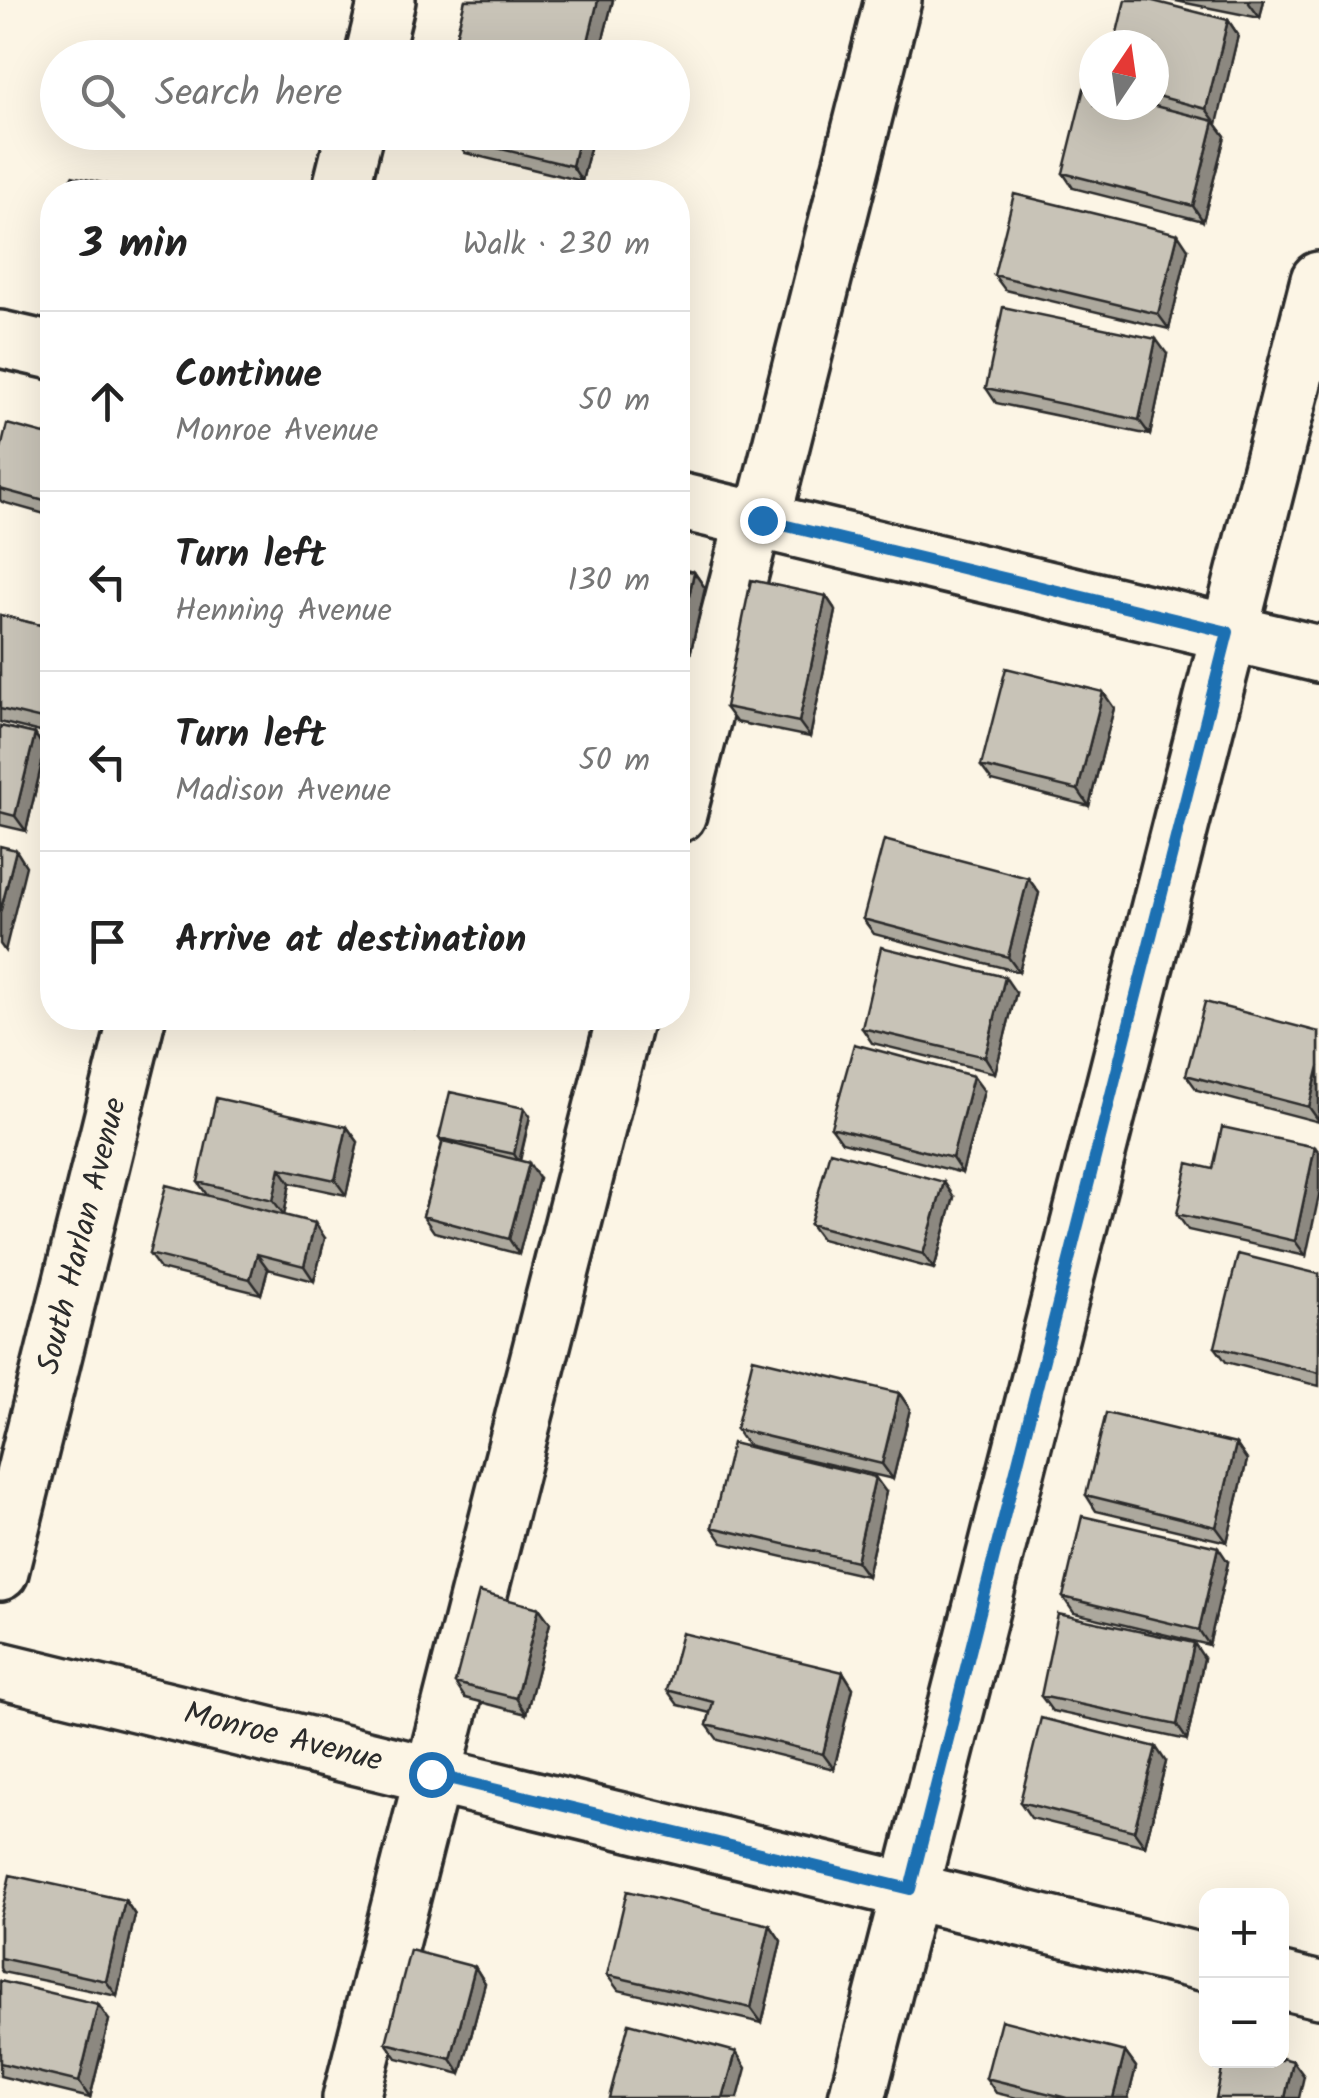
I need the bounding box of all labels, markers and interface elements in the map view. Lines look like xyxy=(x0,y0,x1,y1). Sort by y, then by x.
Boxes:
north arrow xyxy=(1079,30,1169,120)
search box xyxy=(40,40,690,150)
text: Search here xyxy=(155,65,342,125)
icon: search xyxy=(75,68,130,123)
text: 3 min xyxy=(80,212,188,279)
text: Walk · 230 m xyxy=(463,220,650,271)
text: Continue xyxy=(175,346,322,406)
icon: ahead xyxy=(80,374,135,429)
text: 50 m xyxy=(579,376,650,427)
text: Monroe Avenue xyxy=(175,406,378,457)
route end xyxy=(740,498,786,544)
text: Turn left xyxy=(175,526,326,586)
icon: left xyxy=(80,554,135,609)
text: 130 m xyxy=(567,556,650,607)
text: Henning Avenue xyxy=(175,586,392,637)
text: Turn left xyxy=(175,706,326,766)
icon: left xyxy=(80,734,135,789)
text: 50 m xyxy=(579,736,650,787)
text: Madison Avenue xyxy=(175,766,391,817)
text: Arrive at destination xyxy=(175,911,526,971)
icon: arrive xyxy=(80,914,135,969)
street label: South Harlan Avenue xyxy=(24,1092,142,1380)
street label: Monroe Avenue xyxy=(178,1689,388,1787)
route start xyxy=(409,1752,455,1798)
map controls xyxy=(1199,1888,1289,2068)
button: + xyxy=(1199,1888,1289,1978)
button: − xyxy=(1199,1978,1289,2068)

